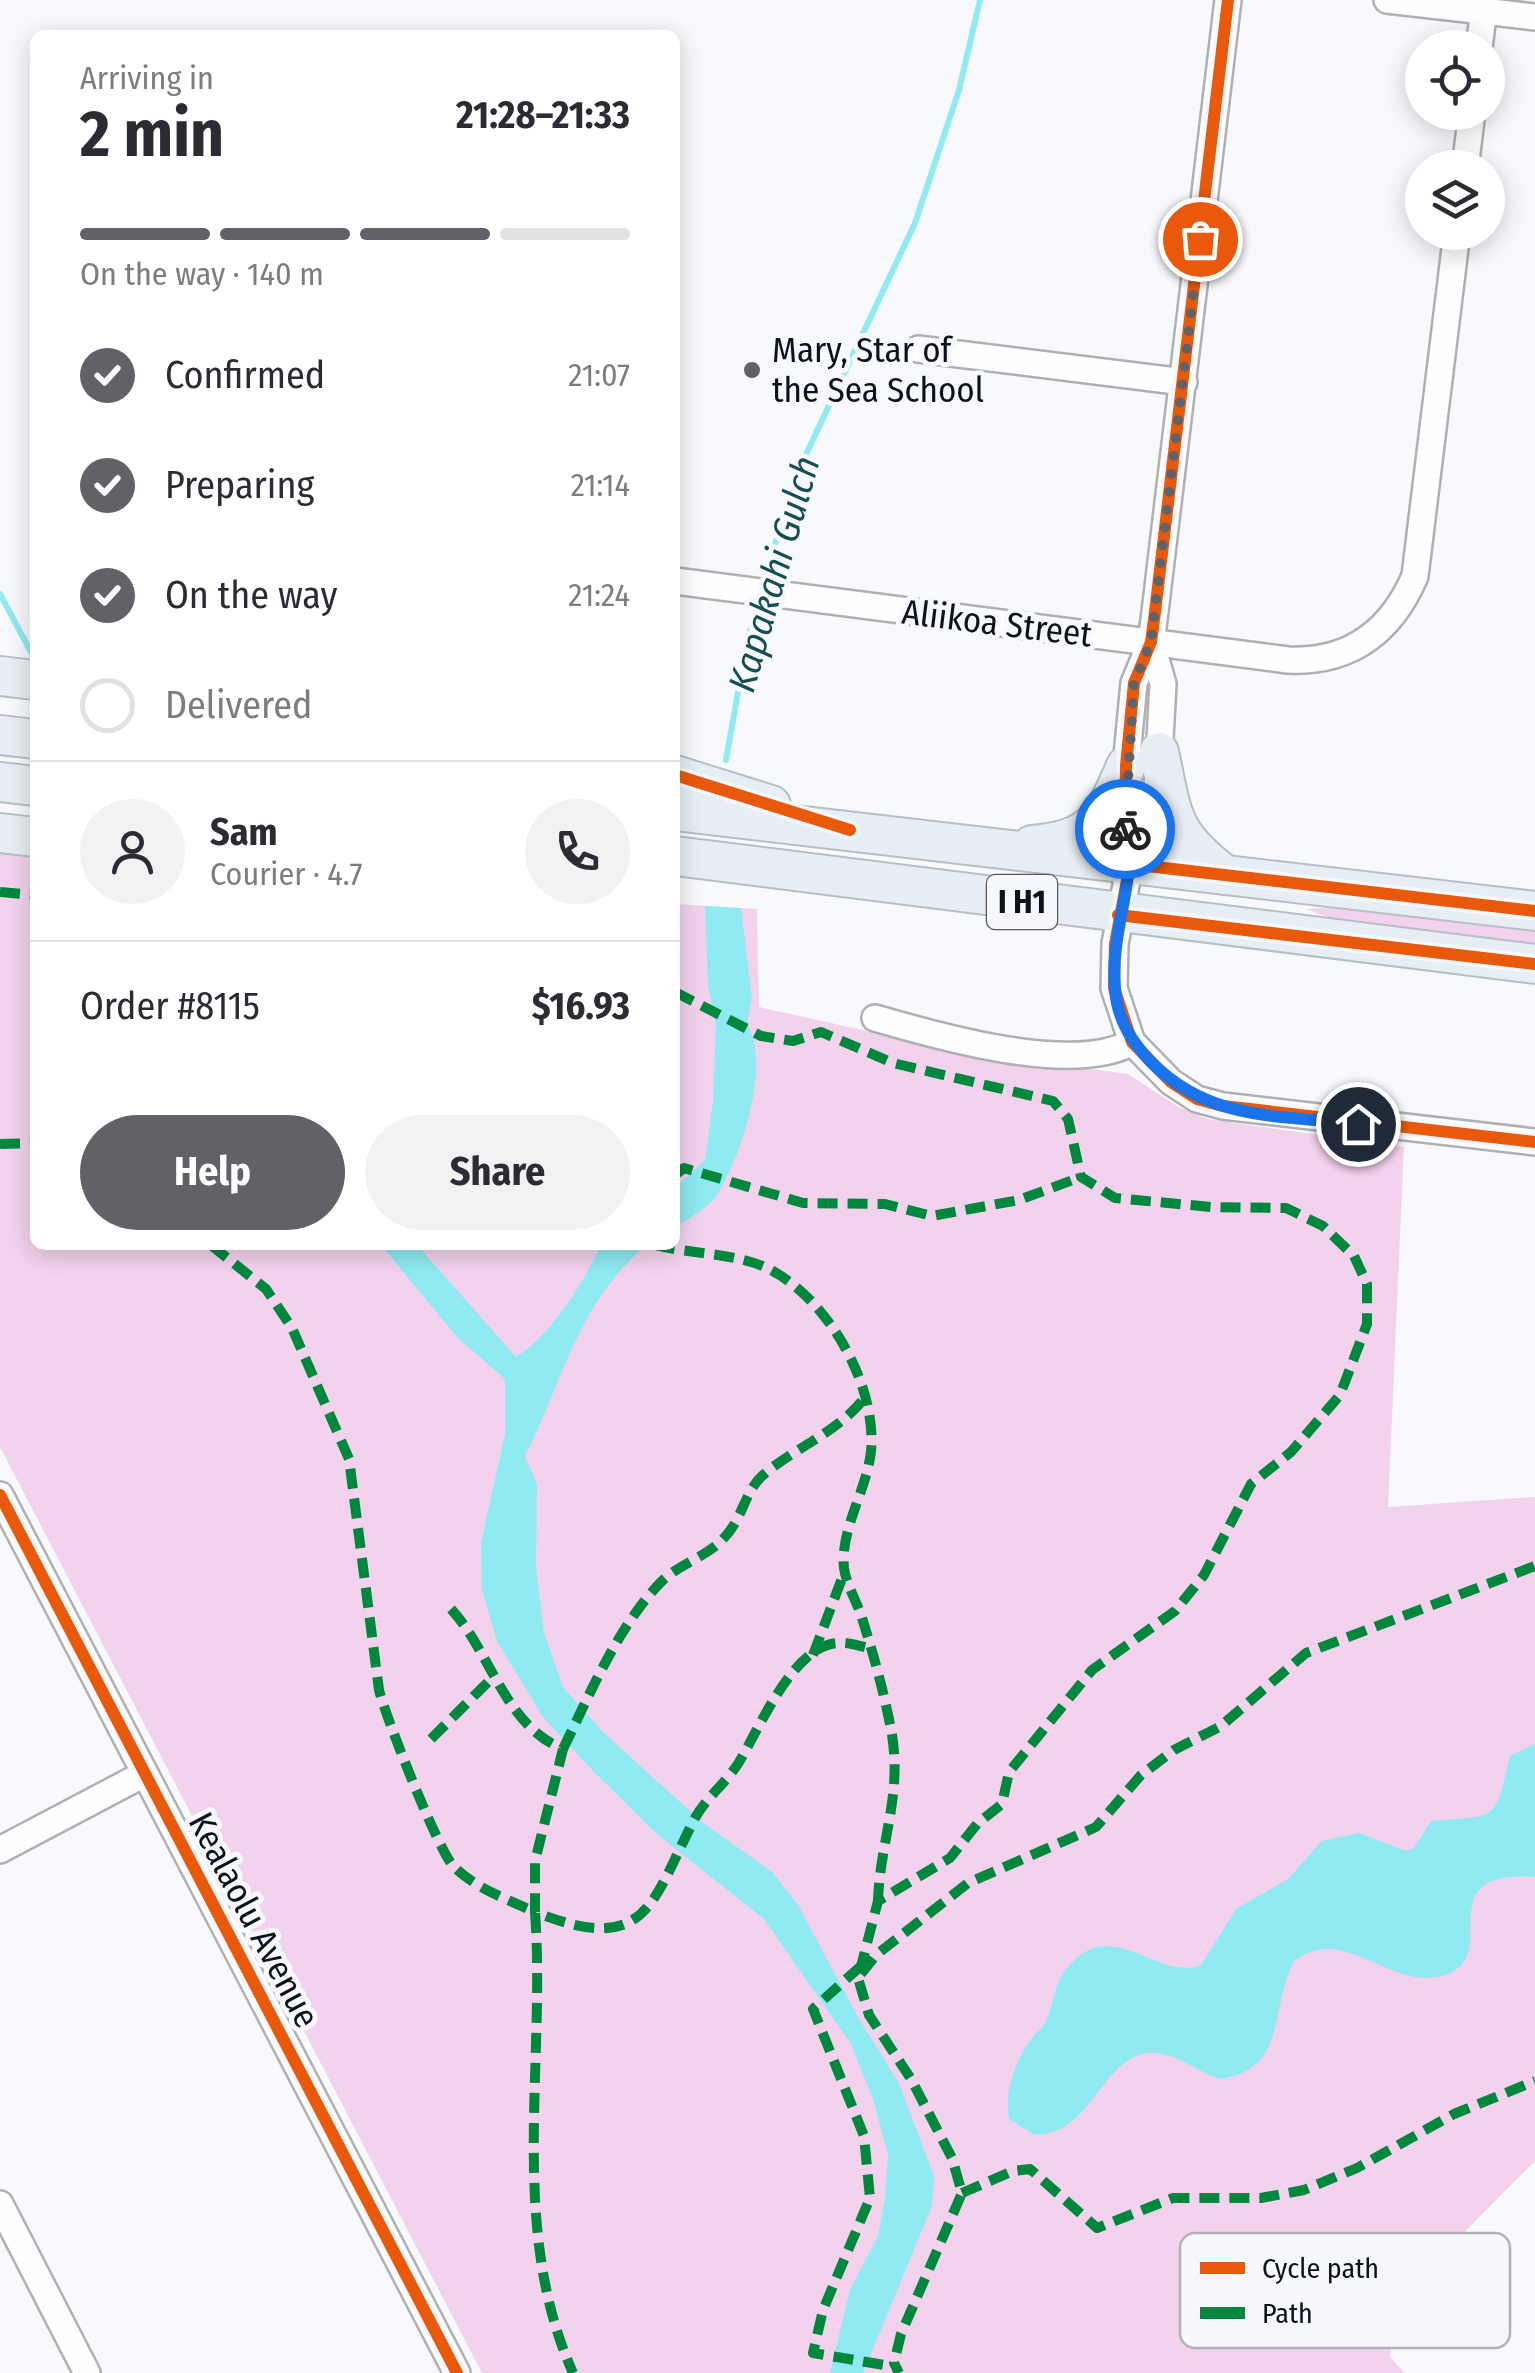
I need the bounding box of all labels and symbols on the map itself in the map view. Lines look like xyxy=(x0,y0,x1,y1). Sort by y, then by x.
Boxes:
pin xyxy=(1158,197,1243,282)
place label: Mary, Star of the Sea School xyxy=(772,329,984,411)
marker: Mary, Star of the Sea School xyxy=(741,359,763,381)
water label: Kapakahi Gulch xyxy=(718,451,830,697)
street label: Aliikoa Street xyxy=(900,591,1095,656)
courier xyxy=(1075,779,1175,879)
road number: I H1 xyxy=(987,875,1057,929)
pin xyxy=(1316,1082,1401,1167)
street label: Kealaolu Avenue xyxy=(180,1805,328,2035)
legend xyxy=(1180,2233,1510,2348)
text: Cycle path xyxy=(1262,2252,1379,2285)
text: Path xyxy=(1262,2297,1313,2330)

